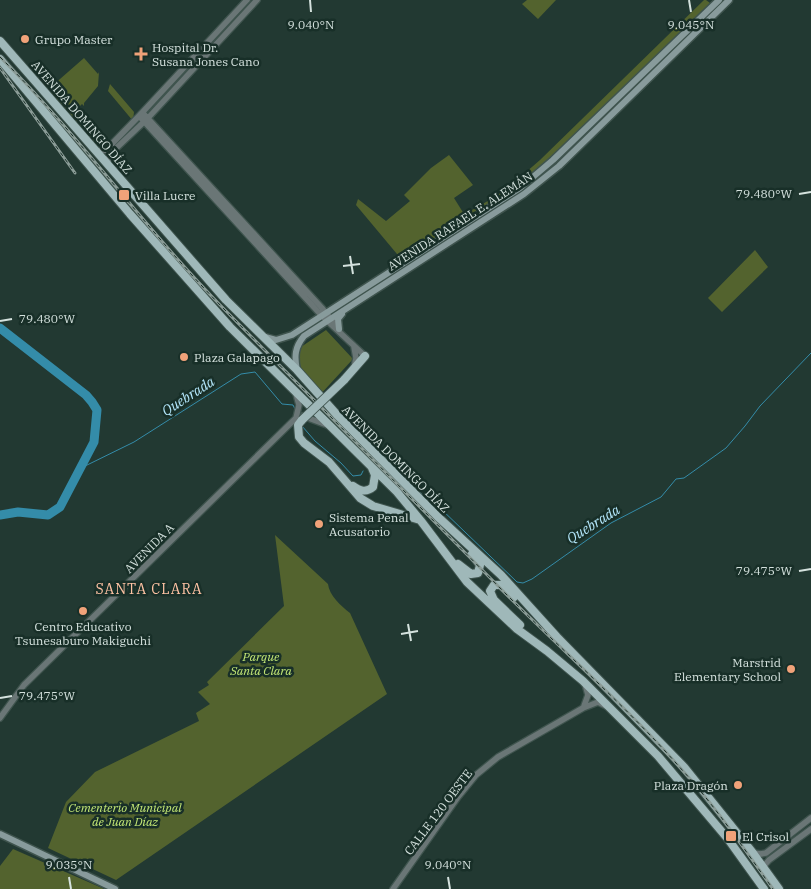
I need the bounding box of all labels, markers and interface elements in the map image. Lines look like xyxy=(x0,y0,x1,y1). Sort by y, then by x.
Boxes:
text: 9.040°N xyxy=(288,17,334,32)
text: 9.045°N xyxy=(668,17,714,32)
place label: Grupo Master xyxy=(35,32,113,47)
marker: Grupo Master xyxy=(19,33,31,45)
place label: Hospital Dr. Susana Jones Cano xyxy=(152,40,260,69)
marker: Hospital Dr. Susana Jones Cano xyxy=(134,47,148,61)
street label: AVENIDA DOMINGO DÍAZ xyxy=(28,57,136,177)
street label: AVENIDA RAFAEL E. ALEMÁN xyxy=(385,168,535,274)
text: 79.480°W xyxy=(736,186,793,201)
marker: Villa Lucre xyxy=(117,188,131,202)
place label: Villa Lucre xyxy=(135,188,195,203)
text: 79.480°W xyxy=(19,311,76,326)
place label: Plaza Galapago xyxy=(194,350,280,365)
marker: Plaza Galapago xyxy=(178,351,190,363)
water label: Quebrada xyxy=(158,372,218,420)
street label: AVENIDA DOMINGO DÍAZ xyxy=(339,402,453,516)
water label: Quebrada xyxy=(563,500,623,547)
place label: Sistema Penal Acusatorio xyxy=(329,510,409,539)
marker: Sistema Penal Acusatorio xyxy=(313,518,325,530)
street label: AVENIDA A xyxy=(121,519,178,576)
text: 79.475°W xyxy=(736,563,793,578)
district label: SANTA CLARA xyxy=(95,580,203,598)
marker: Centro Educativo Tsunesaburo Makiguchi xyxy=(77,605,89,617)
place label: Centro Educativo Tsunesaburo Makiguchi xyxy=(15,619,151,648)
park label: Parque Santa Clara xyxy=(229,649,292,678)
place label: Marstrid Elementary School xyxy=(674,655,781,684)
marker: Marstrid Elementary School xyxy=(785,663,797,675)
text: 79.475°W xyxy=(19,688,76,703)
street label: CALLE 120 OESTE xyxy=(401,766,475,858)
place label: Plaza Dragón xyxy=(654,778,728,793)
marker: Plaza Dragón xyxy=(732,779,744,791)
park label: Cementerio Municipal de Juan Díaz xyxy=(68,800,182,829)
marker: El Crisol xyxy=(724,829,738,843)
place label: El Crisol xyxy=(742,829,789,844)
text: 9.035°N xyxy=(46,857,92,872)
text: 9.040°N xyxy=(425,857,471,872)

